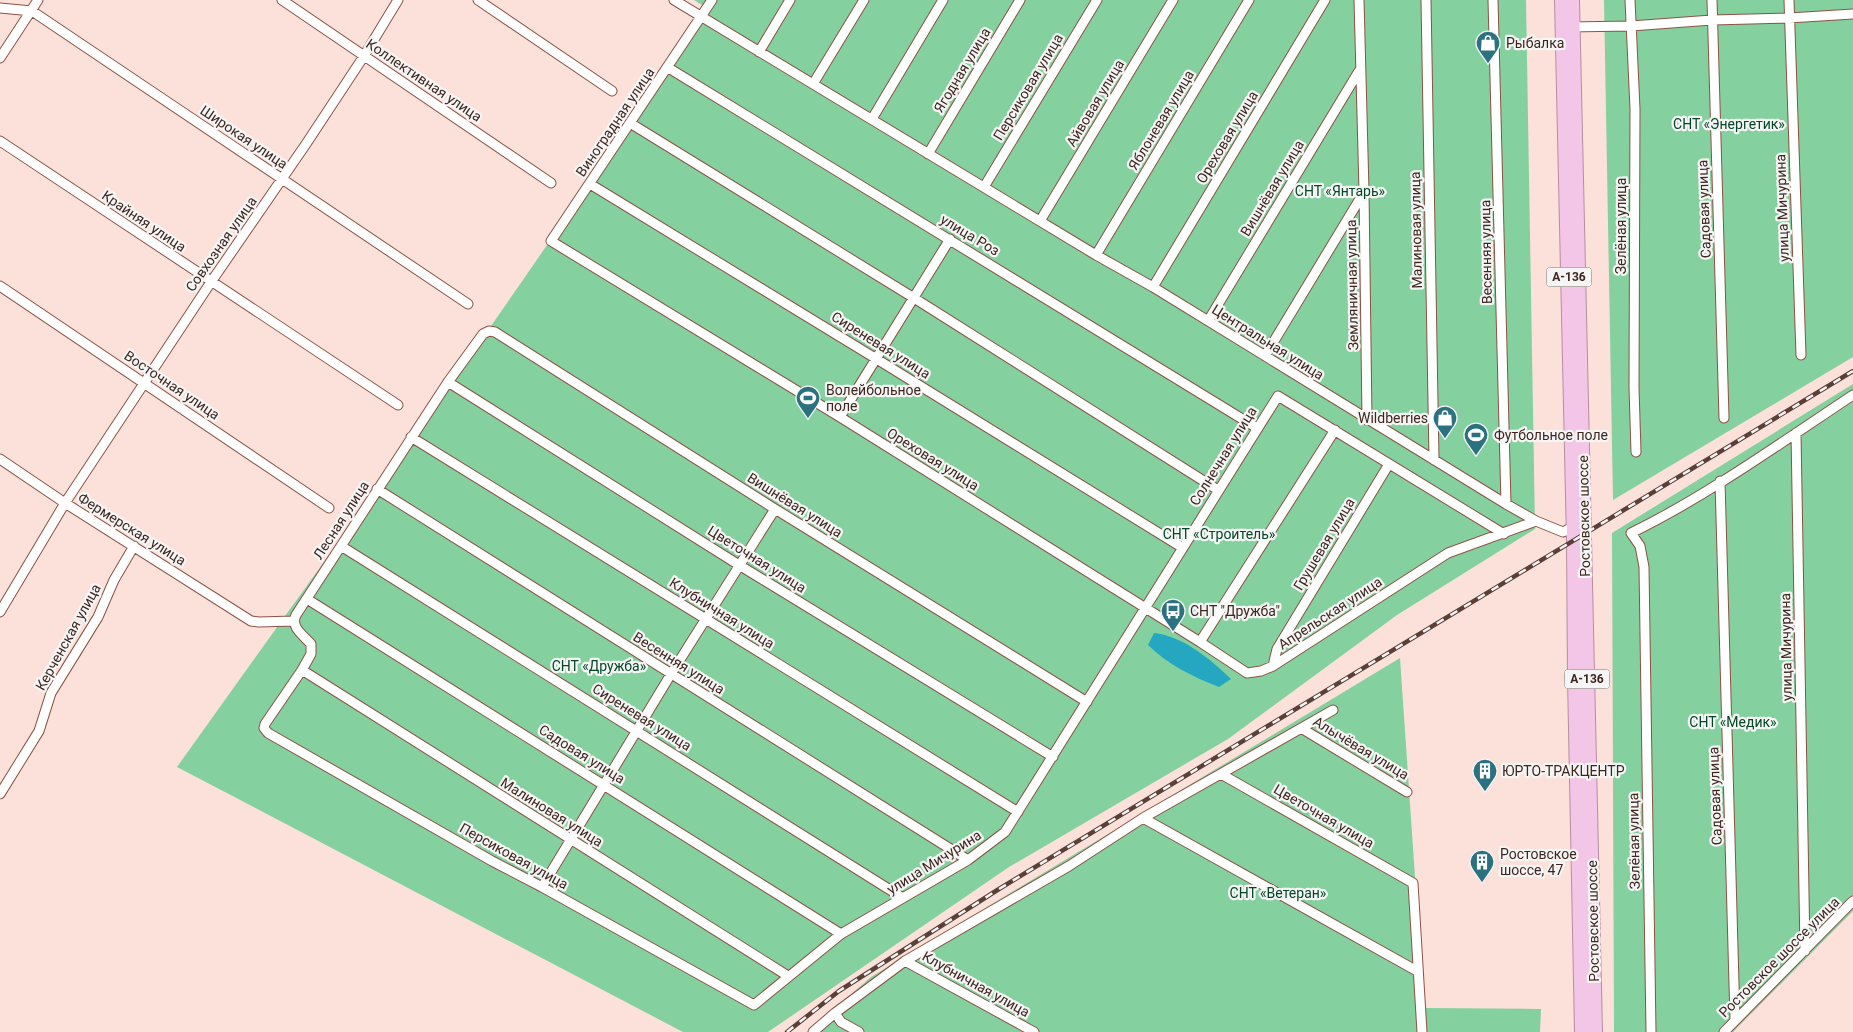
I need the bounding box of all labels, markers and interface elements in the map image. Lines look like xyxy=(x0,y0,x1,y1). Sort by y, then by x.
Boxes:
street label: Ягодная улица xyxy=(930,25,994,115)
shop icon: Рыбалка xyxy=(1475,30,1501,64)
street label: Персиковая улица xyxy=(990,31,1066,143)
street label: Коллективная улица xyxy=(363,35,485,125)
place label: Рыбалка xyxy=(1506,35,1564,51)
street label: Айвовая улица xyxy=(1063,57,1127,149)
street label: Виноградная улица xyxy=(573,64,657,180)
street label: Яблоневая улица xyxy=(1125,67,1197,173)
street label: Ореховая улица xyxy=(1193,88,1261,186)
street label: Широкая улица xyxy=(197,102,291,172)
park label: СНТ «Энергетик» xyxy=(1673,116,1785,132)
street label: Вишнёвая улица xyxy=(1237,137,1307,239)
street label: улица Мичурина xyxy=(1772,154,1792,262)
street label: Садовая улица xyxy=(1694,160,1714,258)
street label: Малиновая улица xyxy=(1407,171,1425,289)
street label: Зелёная улица xyxy=(1613,178,1629,274)
park label: СНТ «Янтарь» xyxy=(1295,183,1386,199)
street label: Крайняя улица xyxy=(99,187,189,255)
street label: Совхозная улица xyxy=(182,193,260,295)
street label: Весенняя улица xyxy=(1477,200,1495,304)
street label: улица Роз xyxy=(938,211,1002,259)
street label: Земляничная улица xyxy=(1343,219,1361,351)
road number: А-136 xyxy=(1546,268,1592,286)
street label: Центральная улица xyxy=(1209,301,1327,383)
street label: Сиреневая улица xyxy=(829,308,933,382)
street label: Восточная улица xyxy=(121,347,223,423)
place label: Волейбольное поле xyxy=(826,382,921,414)
sports icon: Волейбольное поле xyxy=(795,385,821,419)
street label: Солнечная улица xyxy=(1186,404,1260,508)
shop icon: Wildberries xyxy=(1432,405,1458,439)
place label: Wildberries xyxy=(1358,410,1428,426)
sports icon: Футбольное поле xyxy=(1463,422,1489,456)
street label: Ореховая улица xyxy=(884,424,982,494)
place label: Футбольное поле xyxy=(1494,427,1608,443)
street label: Ростовское шоссе xyxy=(1575,455,1593,577)
street label: Вишнёвая улица xyxy=(745,469,845,541)
street label: Лесная улица xyxy=(310,478,372,562)
street label: Фермерская улица xyxy=(75,489,189,569)
street label: Грушевая улица xyxy=(1290,495,1358,593)
street label: Цветочная улица xyxy=(705,522,809,596)
park label: СНТ «Строитель» xyxy=(1163,526,1276,542)
street label: Клубничная улица xyxy=(667,574,777,652)
street label: Апрельская улица xyxy=(1275,574,1385,652)
street label: Керченская улица xyxy=(32,581,104,693)
street label: улица Мичурина xyxy=(1777,593,1795,701)
bus stop icon: СНТ "Дружба" xyxy=(1160,598,1186,632)
place label: СНТ "Дружба" xyxy=(1190,603,1280,619)
street label: Весенняя улица xyxy=(631,629,727,697)
park label: СНТ «Дружба» xyxy=(552,658,647,674)
road number: А-136 xyxy=(1564,670,1610,689)
street label: Сиреневая улица xyxy=(590,680,694,754)
street label: Алычёвая улица xyxy=(1310,713,1412,783)
park label: СНТ «Медик» xyxy=(1689,714,1777,730)
street label: Садовая улица xyxy=(536,721,628,787)
street label: Садовая улица xyxy=(1705,747,1725,845)
building icon: ЮРТО-ТРАКЦЕНТР xyxy=(1472,758,1498,792)
place label: ЮРТО-ТРАКЦЕНТР xyxy=(1502,763,1625,779)
street label: Малиновая улица xyxy=(498,774,606,850)
street label: Цветочная улица xyxy=(1271,781,1377,851)
street label: Зелёная улица xyxy=(1625,793,1643,889)
street label: Персиковая улица xyxy=(457,820,571,892)
street label: улица Мичурина xyxy=(884,827,984,897)
place label: Ростовское шоссе, 47 xyxy=(1500,846,1577,878)
building icon: Ростовское шоссе, 47 xyxy=(1469,849,1495,883)
street label: Ростовское шоссе xyxy=(1584,860,1602,982)
park label: СНТ «Ветеран» xyxy=(1230,885,1327,901)
street label: Ростовское шоссе улица xyxy=(1716,894,1842,1020)
street label: Клубничная улица xyxy=(919,948,1033,1020)

